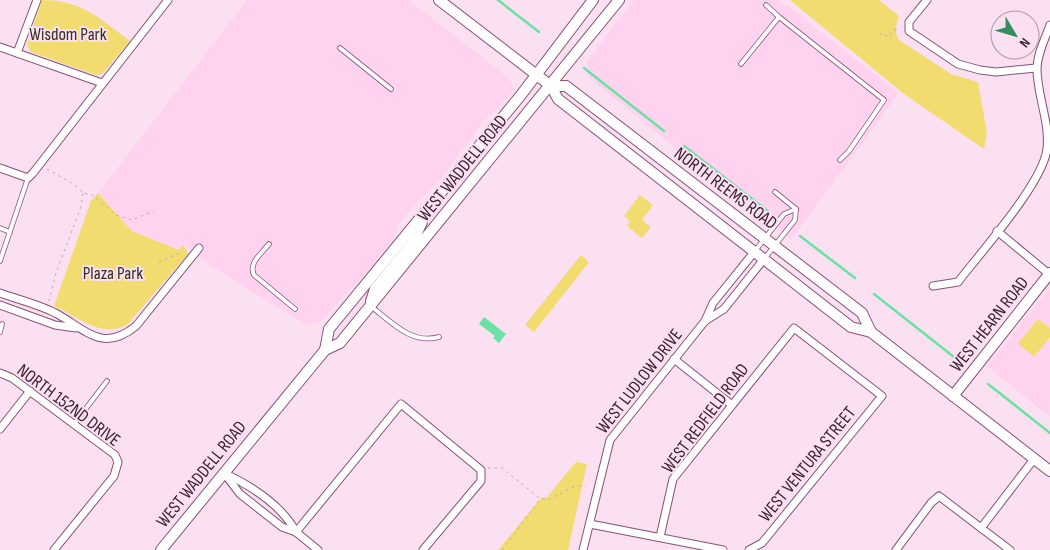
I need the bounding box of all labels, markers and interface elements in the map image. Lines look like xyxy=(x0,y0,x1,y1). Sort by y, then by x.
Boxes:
north arrow xyxy=(990,10,1040,60)
park label: Wisdom Park xyxy=(29,24,107,45)
text: N xyxy=(1016,35,1034,51)
street label: WEST WADDELL ROAD xyxy=(413,111,512,226)
street label: NORTH REEMS ROAD xyxy=(670,143,781,234)
park label: Plaza Park xyxy=(83,263,143,284)
street label: WEST HEARN ROAD xyxy=(946,273,1033,376)
street label: WEST LUDLOW DRIVE xyxy=(592,325,687,438)
street label: WEST REDFIELD ROAD xyxy=(657,359,753,477)
street label: NORTH 152ND DRIVE xyxy=(13,360,124,451)
street label: WEST VENTURA STREET xyxy=(755,403,860,526)
street label: WEST WADDELL ROAD xyxy=(152,417,251,532)

